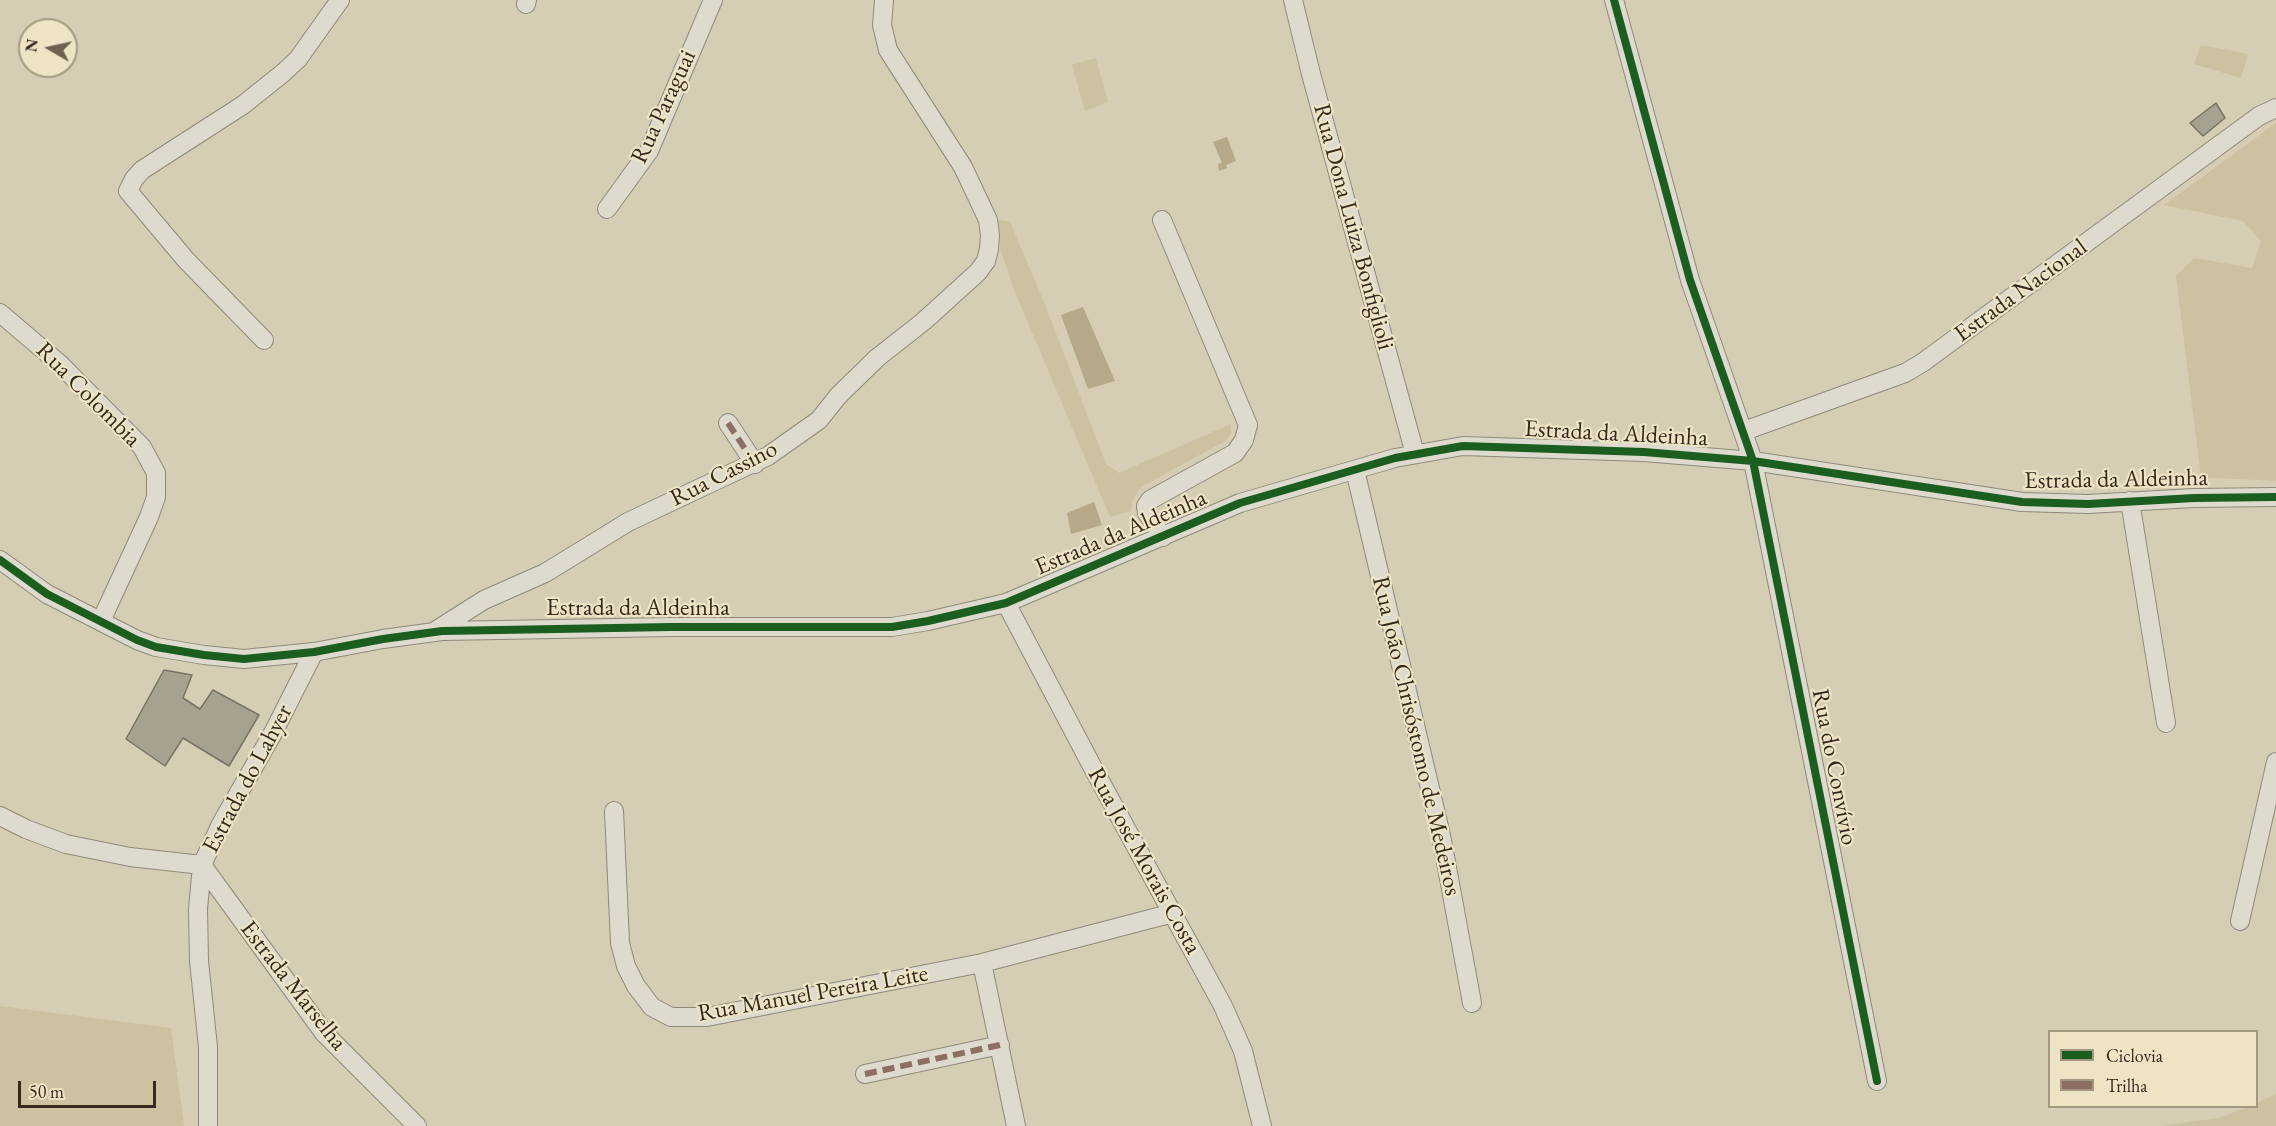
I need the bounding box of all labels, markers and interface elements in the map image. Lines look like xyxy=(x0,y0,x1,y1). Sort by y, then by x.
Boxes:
north arrow xyxy=(18,18,78,78)
text: N xyxy=(20,37,43,53)
street label: Rua Paraguai xyxy=(625,46,703,168)
street label: Rua Dona Luiza Bonfiglioli xyxy=(1306,101,1400,353)
street label: Estrada Nacional xyxy=(1949,233,2093,349)
street label: Rua Colombia xyxy=(29,336,147,454)
street label: Estrada da Aldeinha xyxy=(1523,415,1709,453)
street label: Rua Cassino xyxy=(665,435,783,513)
street label: Estrada da Aldeinha xyxy=(2024,464,2208,496)
street label: Estrada da Aldeinha xyxy=(1031,484,1211,582)
street label: Rua João Chrisóstomo de Medeiros xyxy=(1365,573,1467,899)
street label: Estrada da Aldeinha xyxy=(546,594,730,622)
street label: Rua do Convívio xyxy=(1805,686,1863,848)
street label: Estrada do Lahyer xyxy=(197,700,299,858)
street label: Rua José Morais Costa xyxy=(1081,763,1207,959)
street label: Estrada Marselha xyxy=(233,915,353,1057)
street label: Rua Manuel Pereira Leite xyxy=(696,960,930,1028)
legend xyxy=(2048,1030,2258,1108)
text: Ciclovia xyxy=(2106,1044,2163,1067)
scale bar xyxy=(21,1069,159,1107)
text: Trilha xyxy=(2106,1074,2147,1097)
text: 50 m xyxy=(29,1080,64,1103)

